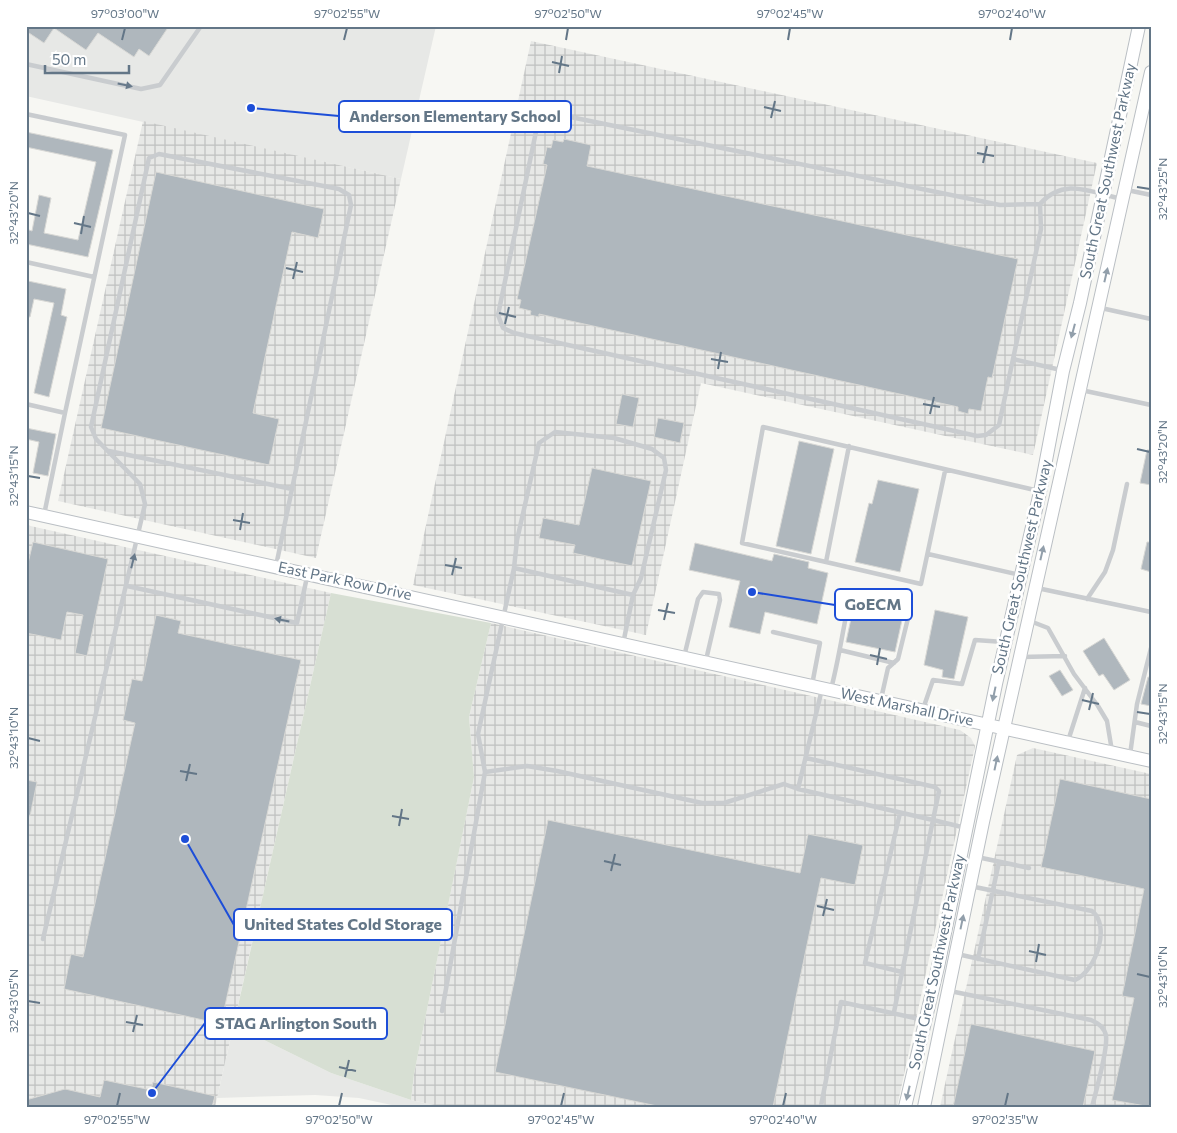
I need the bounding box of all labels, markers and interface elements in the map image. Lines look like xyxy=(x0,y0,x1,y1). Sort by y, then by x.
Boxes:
text: 97°03'00"W xyxy=(91,6,159,20)
text: 97°02'55"W xyxy=(314,6,380,20)
text: 97°02'50"W xyxy=(534,6,602,20)
text: 97°02'45"W xyxy=(757,6,823,20)
text: 97°02'40"W xyxy=(978,6,1046,20)
scale bar xyxy=(45,42,129,74)
text: 50 m xyxy=(52,50,86,68)
street label: South Great Southwest Parkway xyxy=(1075,61,1139,280)
one-way arrow xyxy=(118,81,133,89)
callout: Anderson Elementary School xyxy=(339,101,571,132)
text: Anderson Elementary School xyxy=(349,106,561,125)
text: 32°43'25"N xyxy=(1155,158,1169,220)
text: 32°43'20"N xyxy=(6,181,20,245)
one-way arrow xyxy=(1102,268,1110,283)
one-way arrow xyxy=(1069,323,1077,338)
text: 32°43'20"N xyxy=(1155,420,1169,484)
text: 32°43'15"N xyxy=(6,445,20,507)
street label: South Great Southwest Parkway xyxy=(987,457,1055,676)
one-way arrow xyxy=(1039,545,1047,561)
one-way arrow xyxy=(129,554,137,569)
street label: East Park Row Drive xyxy=(277,557,414,603)
callout: GoECM xyxy=(835,589,912,620)
text: GoECM xyxy=(844,594,902,613)
one-way arrow xyxy=(274,615,290,623)
street label: West Marshall Drive xyxy=(839,683,976,729)
text: 32°43'15"N xyxy=(1155,683,1169,745)
one-way arrow xyxy=(989,687,997,703)
text: 32°43'10"N xyxy=(6,707,20,769)
one-way arrow xyxy=(992,755,1000,771)
street label: South Great Southwest Parkway xyxy=(904,852,968,1071)
callout: United States Cold Storage xyxy=(234,909,452,940)
text: United States Cold Storage xyxy=(244,914,442,933)
one-way arrow xyxy=(959,914,967,930)
text: 32°43'10"N xyxy=(1155,946,1169,1008)
text: 32°43'05"N xyxy=(6,969,20,1033)
callout: STAG Arlington South xyxy=(205,1008,387,1039)
text: STAG Arlington South xyxy=(215,1013,377,1032)
one-way arrow xyxy=(904,1085,912,1100)
text: 97°02'55"W xyxy=(84,1112,150,1126)
text: 97°02'50"W xyxy=(305,1112,373,1126)
text: 97°02'45"W xyxy=(528,1112,594,1126)
text: 97°02'40"W xyxy=(749,1112,817,1126)
text: 97°02'35"W xyxy=(972,1112,1038,1126)

